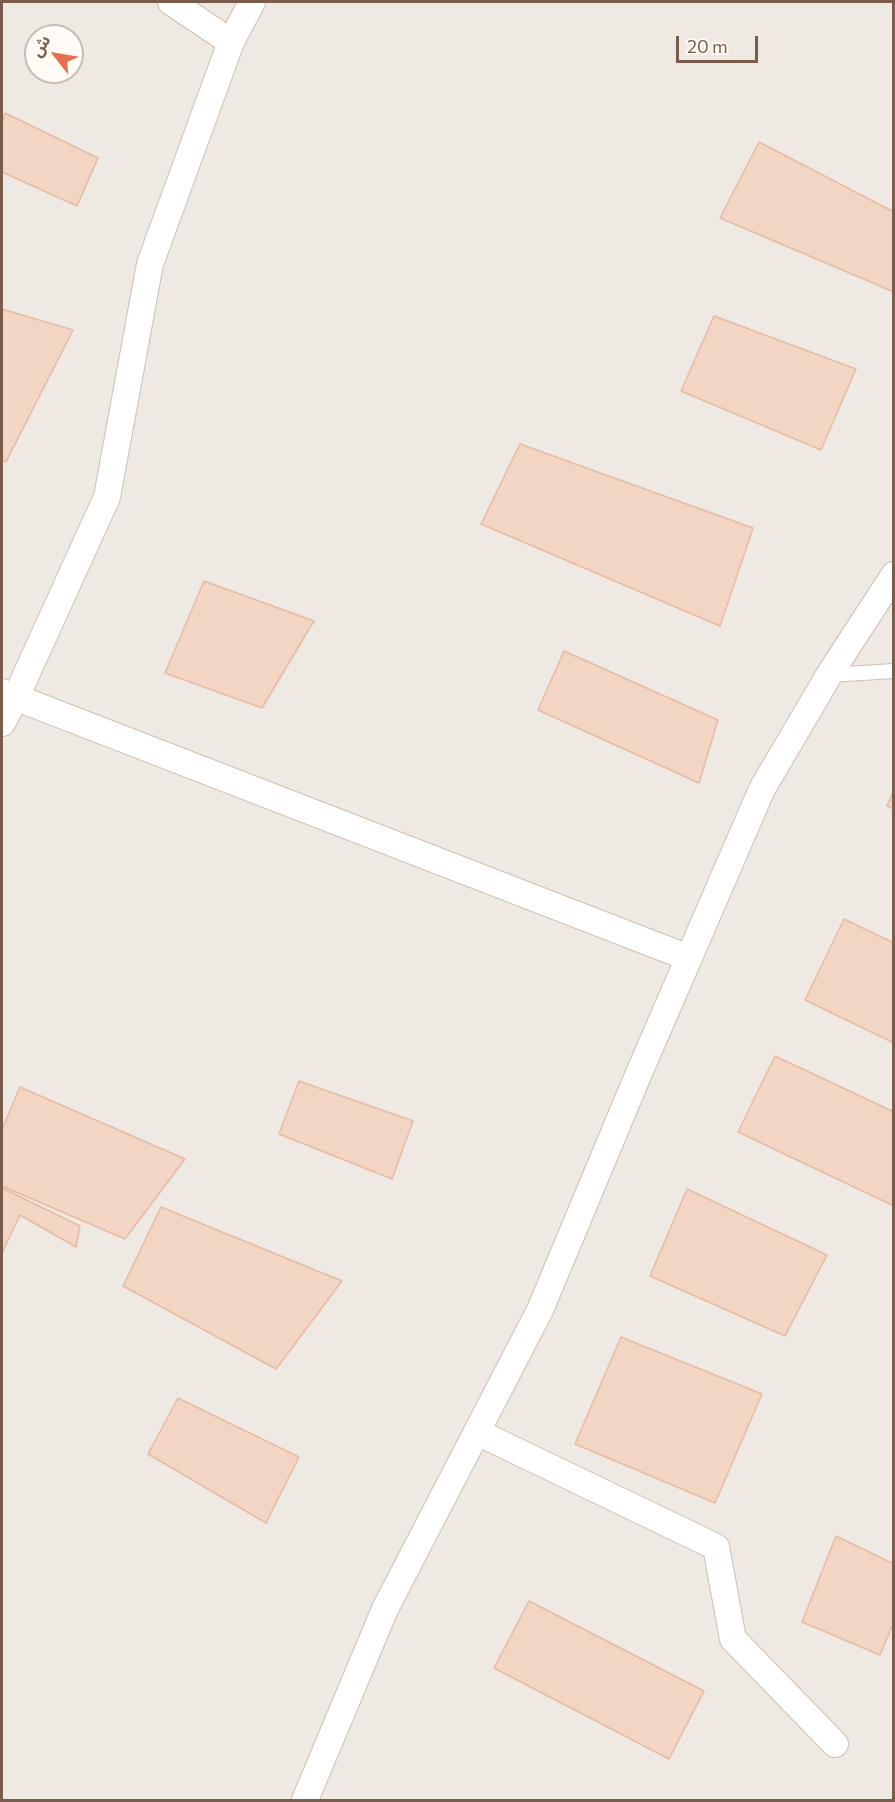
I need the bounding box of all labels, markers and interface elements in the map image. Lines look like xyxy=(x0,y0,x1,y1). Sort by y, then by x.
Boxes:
north arrow xyxy=(24,24,84,84)
scale bar xyxy=(679,24,762,62)
text: ش xyxy=(26,31,54,60)
text: 20 m xyxy=(687,35,728,57)

